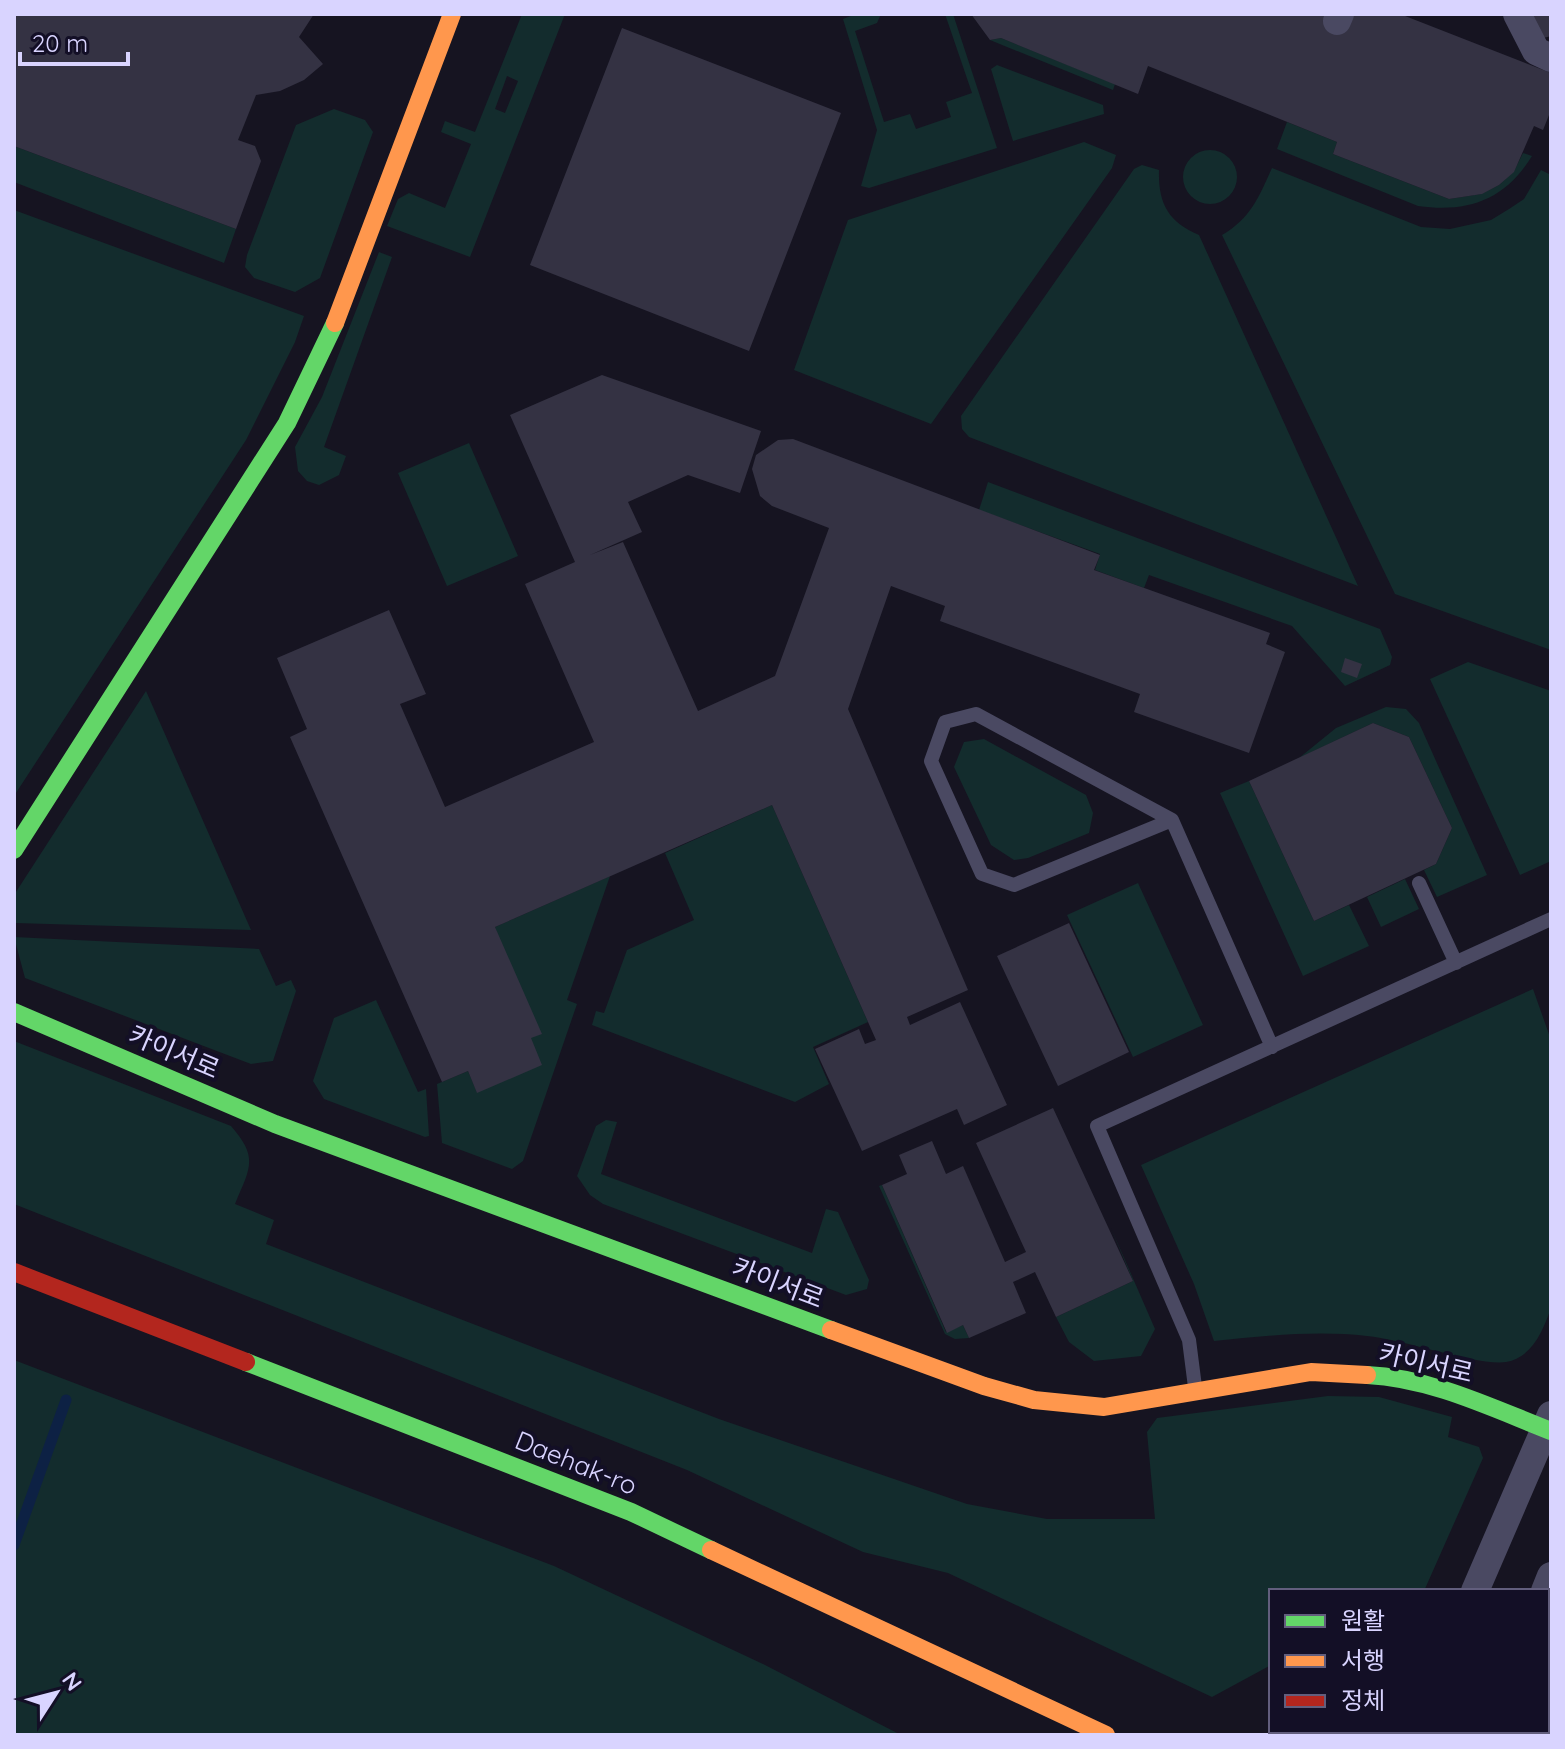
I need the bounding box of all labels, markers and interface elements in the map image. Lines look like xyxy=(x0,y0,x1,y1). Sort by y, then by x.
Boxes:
scale bar xyxy=(20,16,128,66)
text: 20 m xyxy=(32,28,88,58)
street label: 카이서로 xyxy=(124,1018,225,1085)
street label: 카이서로 xyxy=(728,1250,829,1315)
street label: 카이서로 xyxy=(1376,1336,1476,1389)
street label: Daehak-ro xyxy=(510,1423,642,1502)
legend xyxy=(1269,1589,1549,1733)
text: 원활 xyxy=(1341,1605,1385,1635)
text: 서행 xyxy=(1341,1645,1385,1675)
north arrow xyxy=(16,1653,96,1733)
text: N xyxy=(56,1666,88,1696)
text: 정체 xyxy=(1341,1685,1385,1715)

